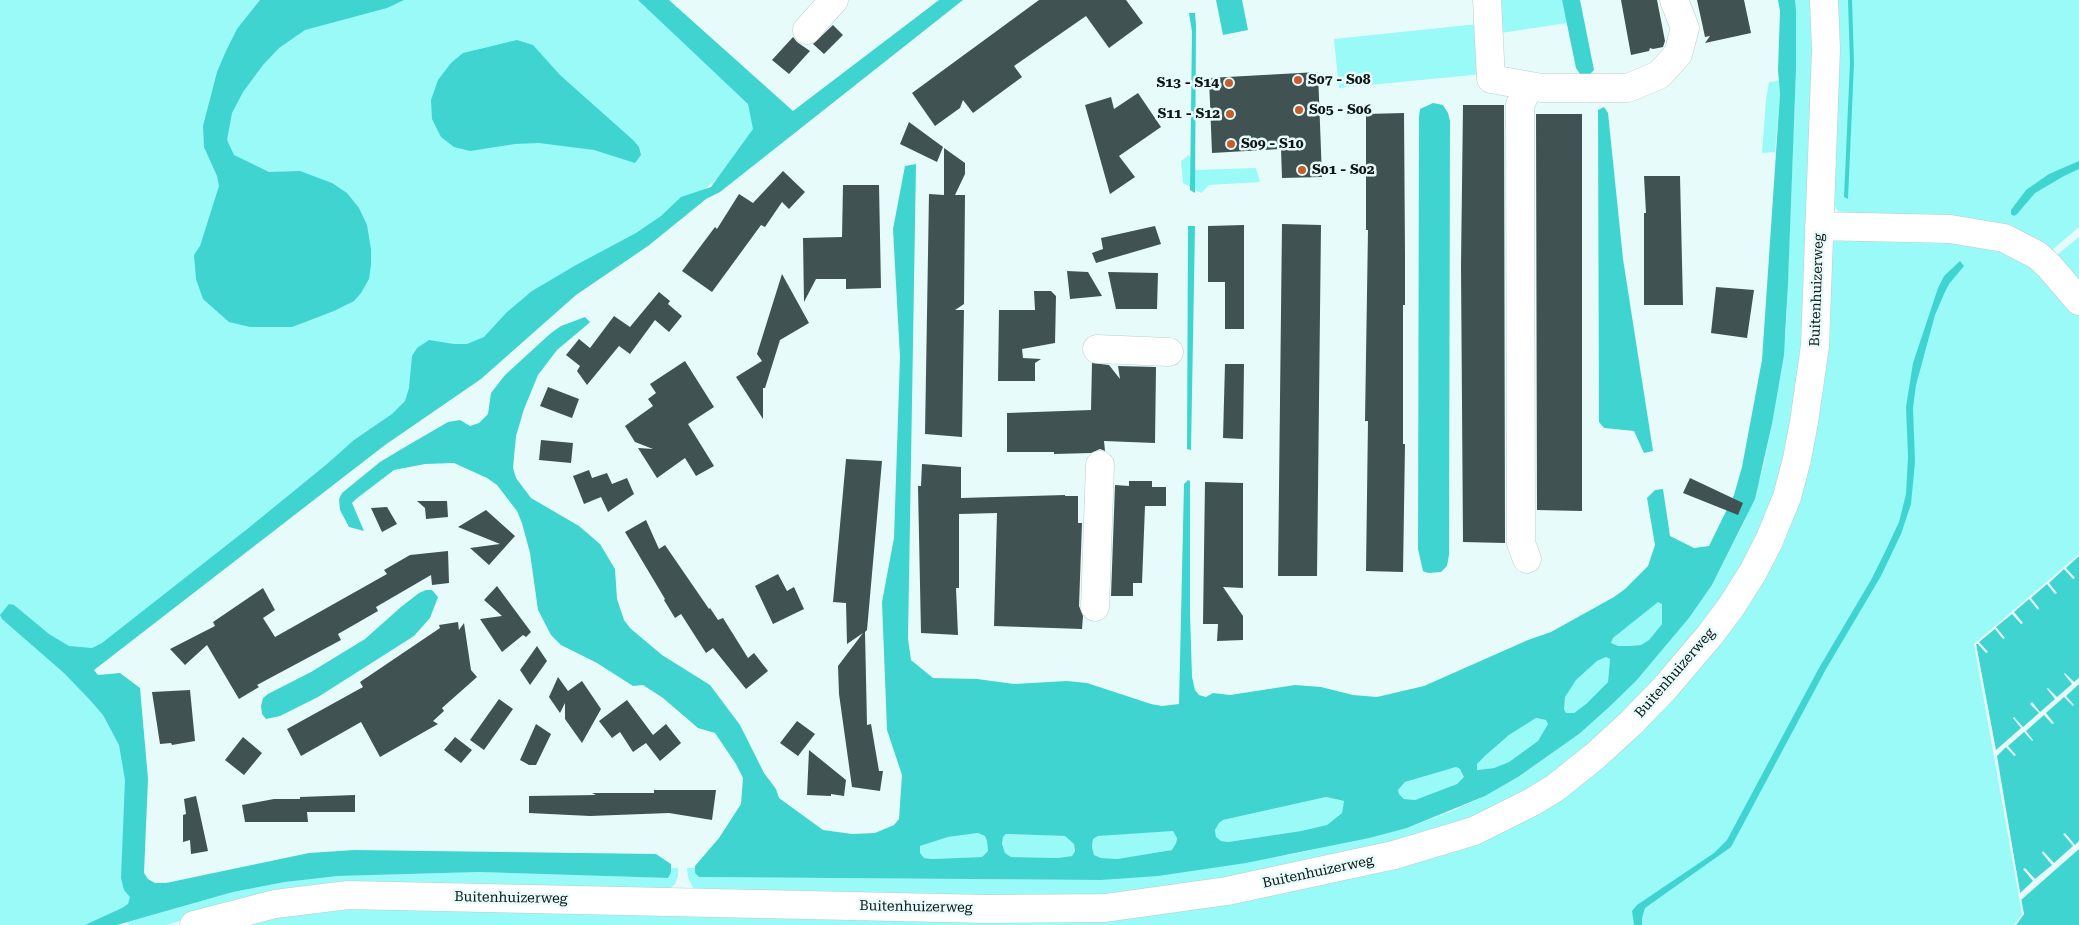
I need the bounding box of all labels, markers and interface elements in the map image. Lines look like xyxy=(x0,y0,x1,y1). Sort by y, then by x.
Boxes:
place label: S07 - S08 xyxy=(1308,72,1371,88)
marker: S07 - S08 xyxy=(1292,74,1304,86)
place label: S13 - S14 xyxy=(1156,75,1219,91)
marker: S13 - S14 xyxy=(1223,77,1235,89)
place label: S05 - S06 xyxy=(1309,102,1372,118)
marker: S05 - S06 xyxy=(1293,104,1305,116)
place label: S11 - S12 xyxy=(1157,106,1220,122)
marker: S11 - S12 xyxy=(1224,108,1236,120)
place label: S09 - S10 xyxy=(1241,136,1304,152)
marker: S09 - S10 xyxy=(1225,138,1237,150)
place label: S01 - S02 xyxy=(1312,162,1375,178)
marker: S01 - S02 xyxy=(1296,164,1308,176)
street label: Buitenhuizerweg xyxy=(1807,233,1827,347)
street label: Buitenhuizerweg xyxy=(1631,625,1719,721)
street label: Buitenhuizerweg xyxy=(1261,852,1375,892)
street label: Buitenhuizerweg xyxy=(454,889,568,907)
street label: Buitenhuizerweg xyxy=(859,898,973,916)

